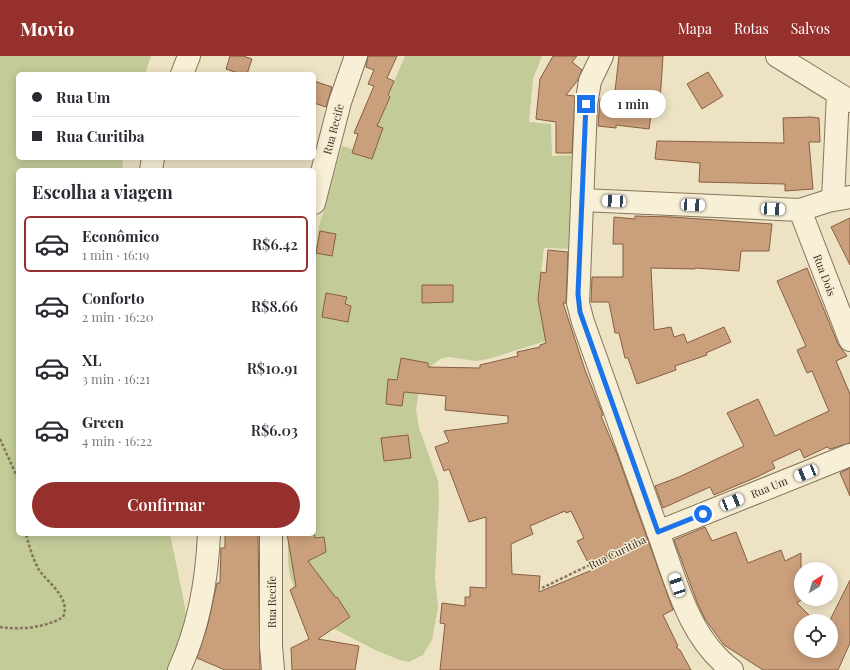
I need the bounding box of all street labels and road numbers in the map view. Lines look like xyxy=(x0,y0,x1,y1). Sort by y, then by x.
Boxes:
street label: Rua Recife xyxy=(319,102,347,156)
street label: Rua Dois xyxy=(810,252,840,298)
street label: Rua Um xyxy=(748,473,790,501)
street label: Rua Curitiba xyxy=(586,531,649,572)
street label: Rua Recife xyxy=(264,576,279,628)

